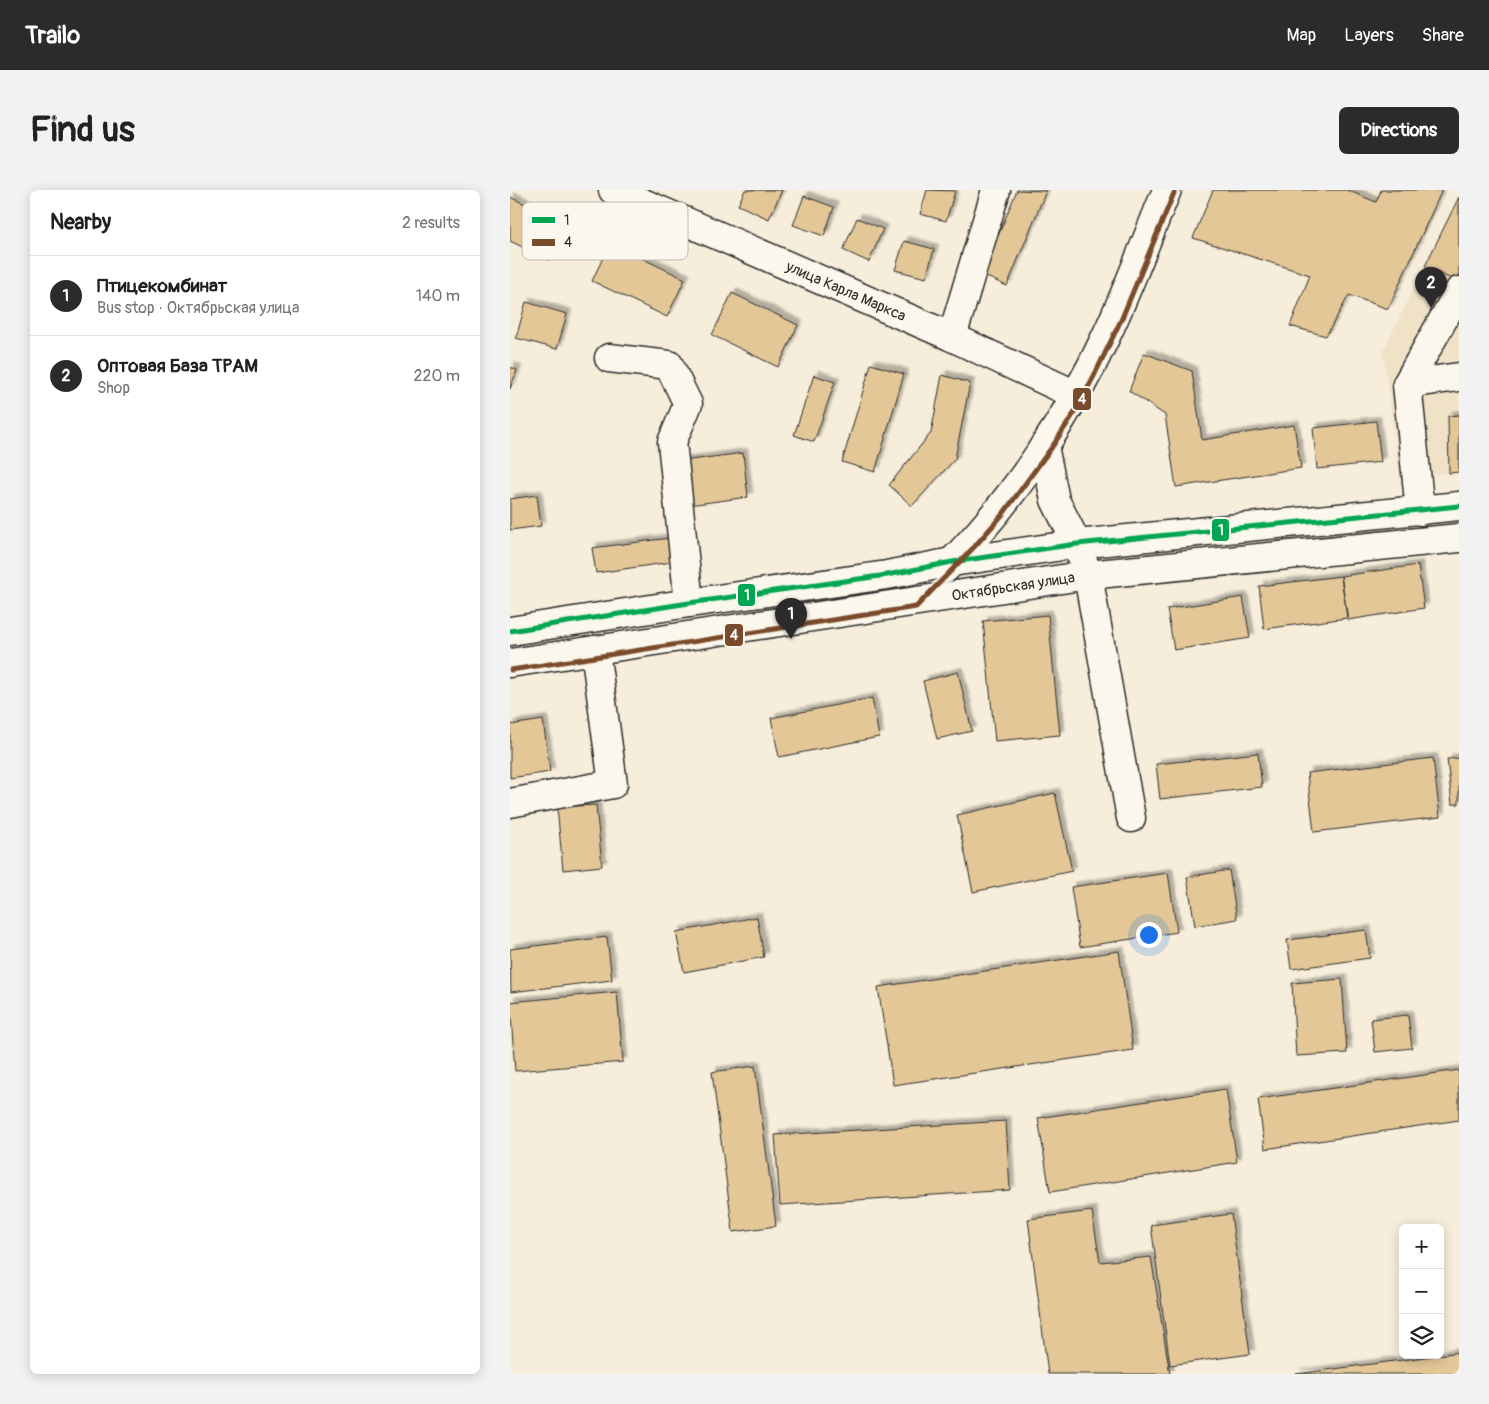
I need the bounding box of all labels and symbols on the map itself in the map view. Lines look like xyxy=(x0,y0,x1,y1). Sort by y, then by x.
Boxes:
legend xyxy=(522,202,688,260)
text: 1 xyxy=(564,212,569,229)
text: 4 xyxy=(564,234,572,251)
street label: улица Карла Маркса xyxy=(782,256,909,325)
pin: 2 xyxy=(1415,267,1447,308)
line badge: 4 xyxy=(1072,387,1092,411)
text: 4 xyxy=(1078,391,1087,408)
line badge: 1 xyxy=(1211,518,1230,542)
text: 1 xyxy=(1218,522,1224,539)
street label: Октябрьская улица xyxy=(950,568,1076,605)
line badge: 1 xyxy=(737,583,756,607)
text: 1 xyxy=(744,587,750,604)
pin: 1 xyxy=(775,598,807,639)
line badge: 4 xyxy=(724,623,744,647)
text: 4 xyxy=(730,627,739,644)
your location xyxy=(1136,922,1162,948)

